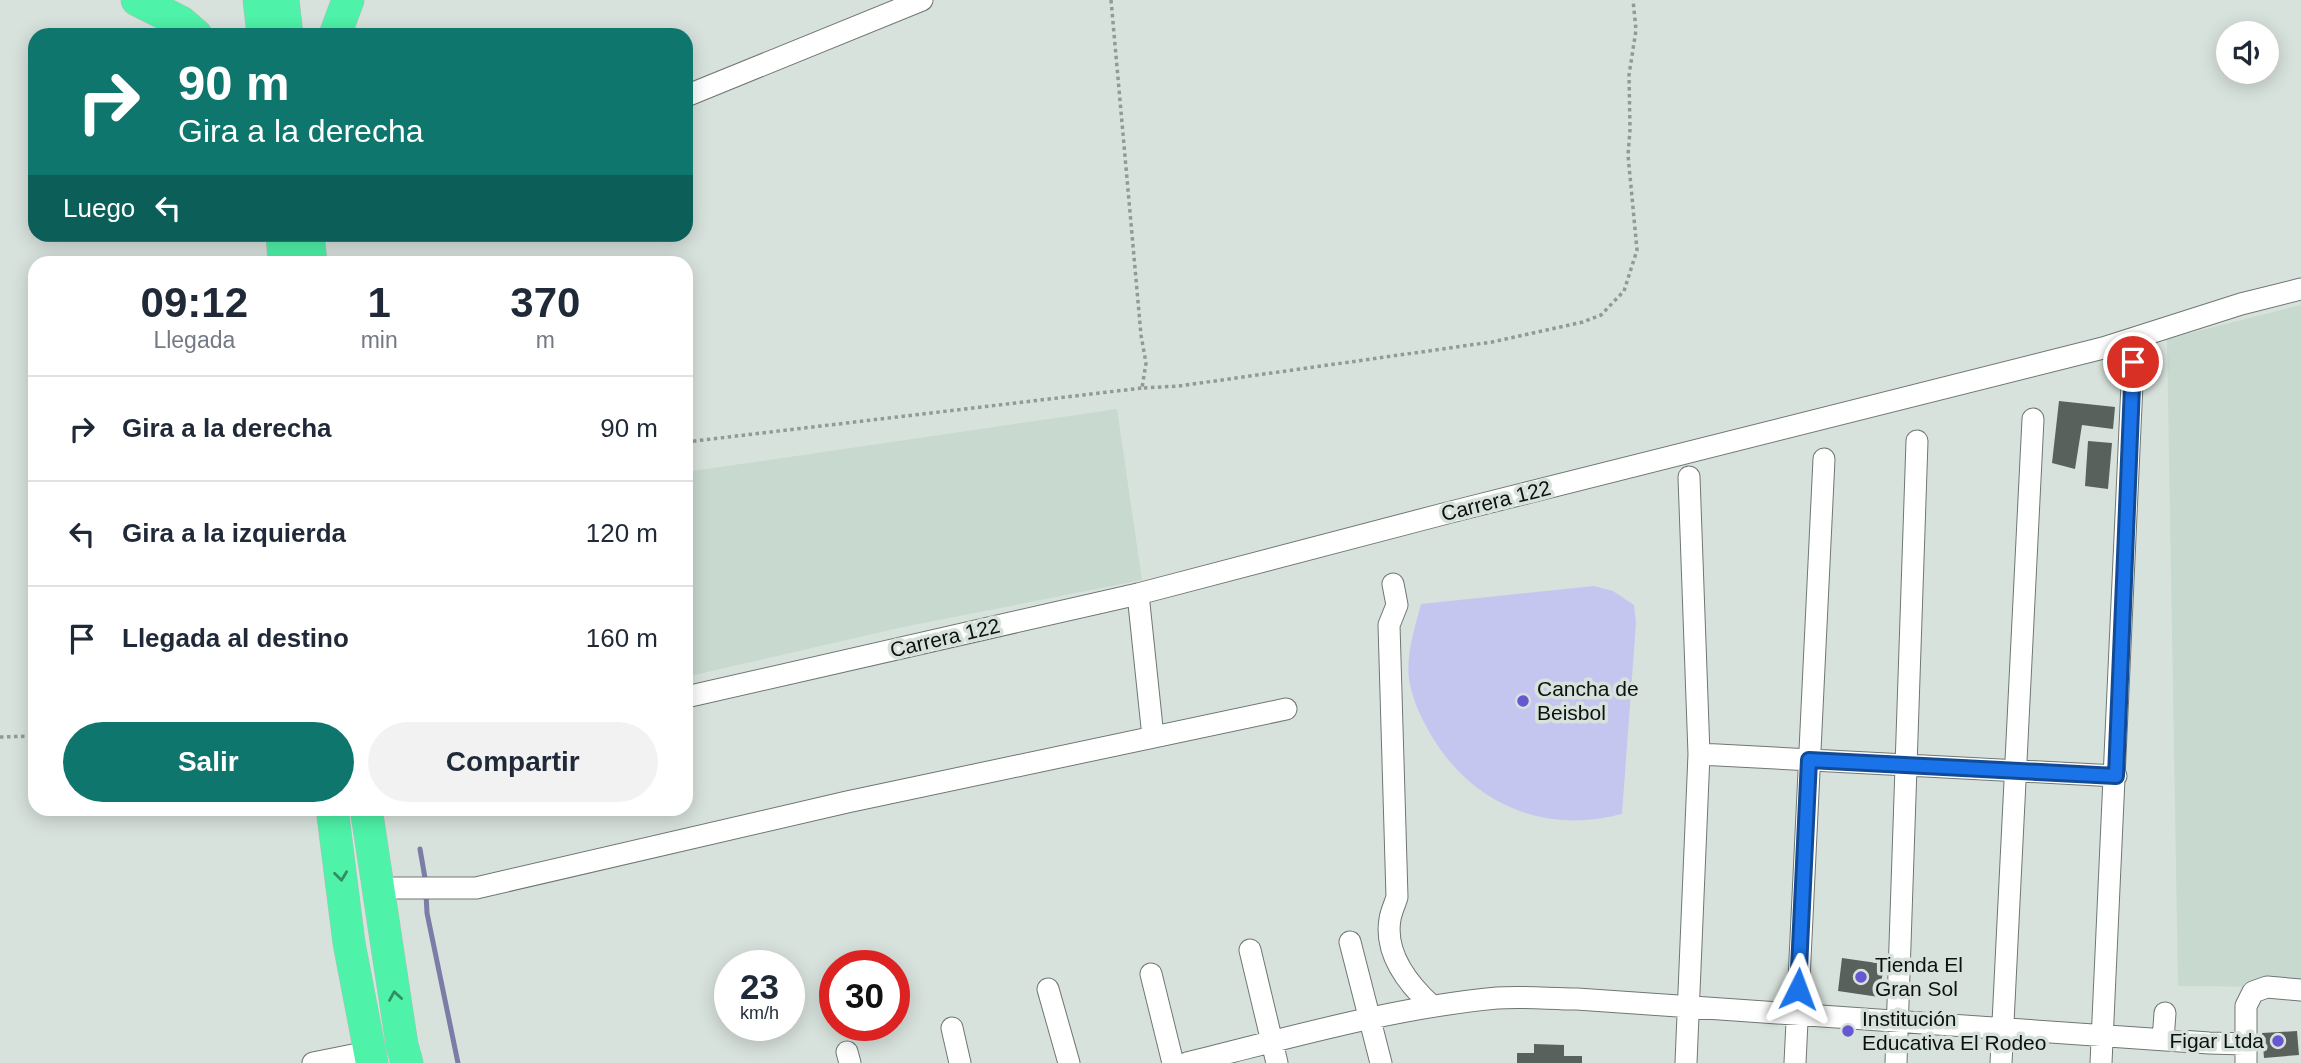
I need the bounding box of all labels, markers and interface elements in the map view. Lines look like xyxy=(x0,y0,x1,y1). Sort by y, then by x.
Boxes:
map controls xyxy=(2216,21,2279,84)
button: sound xyxy=(2216,21,2279,84)
icon: right xyxy=(63,56,154,147)
text: 90 m xyxy=(178,56,290,110)
text: Gira a la derecha xyxy=(178,113,423,149)
icon: left xyxy=(149,189,187,227)
text: Luego xyxy=(63,193,135,223)
text: 09:12 xyxy=(141,279,248,326)
text: 1 xyxy=(367,279,391,326)
text: 370 xyxy=(510,279,580,326)
text: Llegada xyxy=(153,327,235,353)
text: min xyxy=(361,327,398,353)
text: m xyxy=(536,327,555,353)
pin xyxy=(2103,332,2163,392)
icon: arrive xyxy=(2114,343,2152,381)
icon: right xyxy=(63,410,101,448)
text: Gira a la derecha xyxy=(122,413,332,443)
text: 90 m xyxy=(600,413,658,443)
street label: Carrera 122 xyxy=(1439,476,1553,525)
icon: left xyxy=(63,515,101,553)
text: Gira a la izquierda xyxy=(122,518,346,548)
text: 120 m xyxy=(586,518,658,548)
street label: Carrera 122 xyxy=(888,614,1002,661)
icon: arrive xyxy=(63,620,101,658)
text: Llegada al destino xyxy=(122,623,349,653)
text: 160 m xyxy=(586,623,658,653)
place label: Cancha de Beisbol xyxy=(1537,677,1639,724)
marker: Cancha de Beisbol xyxy=(1515,693,1531,709)
button: Salir xyxy=(63,722,354,802)
button: Compartir xyxy=(368,722,658,802)
one-way arrow xyxy=(333,870,348,882)
speed limit sign: 30 xyxy=(819,950,910,1041)
position arrow xyxy=(1761,952,1835,1026)
place label: Tienda El Gran Sol xyxy=(1875,953,1963,1000)
text: 23 xyxy=(740,967,779,1006)
marker: Tienda El Gran Sol xyxy=(1853,969,1869,985)
one-way arrow xyxy=(387,990,402,1002)
text: km/h xyxy=(740,1003,779,1023)
place label: Institución Educativa El Rodeo xyxy=(1862,1007,2046,1054)
marker: Institución Educativa El Rodeo xyxy=(1840,1023,1856,1039)
place label: Figar Ltda xyxy=(2169,1029,2264,1052)
marker: Figar Ltda xyxy=(2270,1033,2286,1049)

